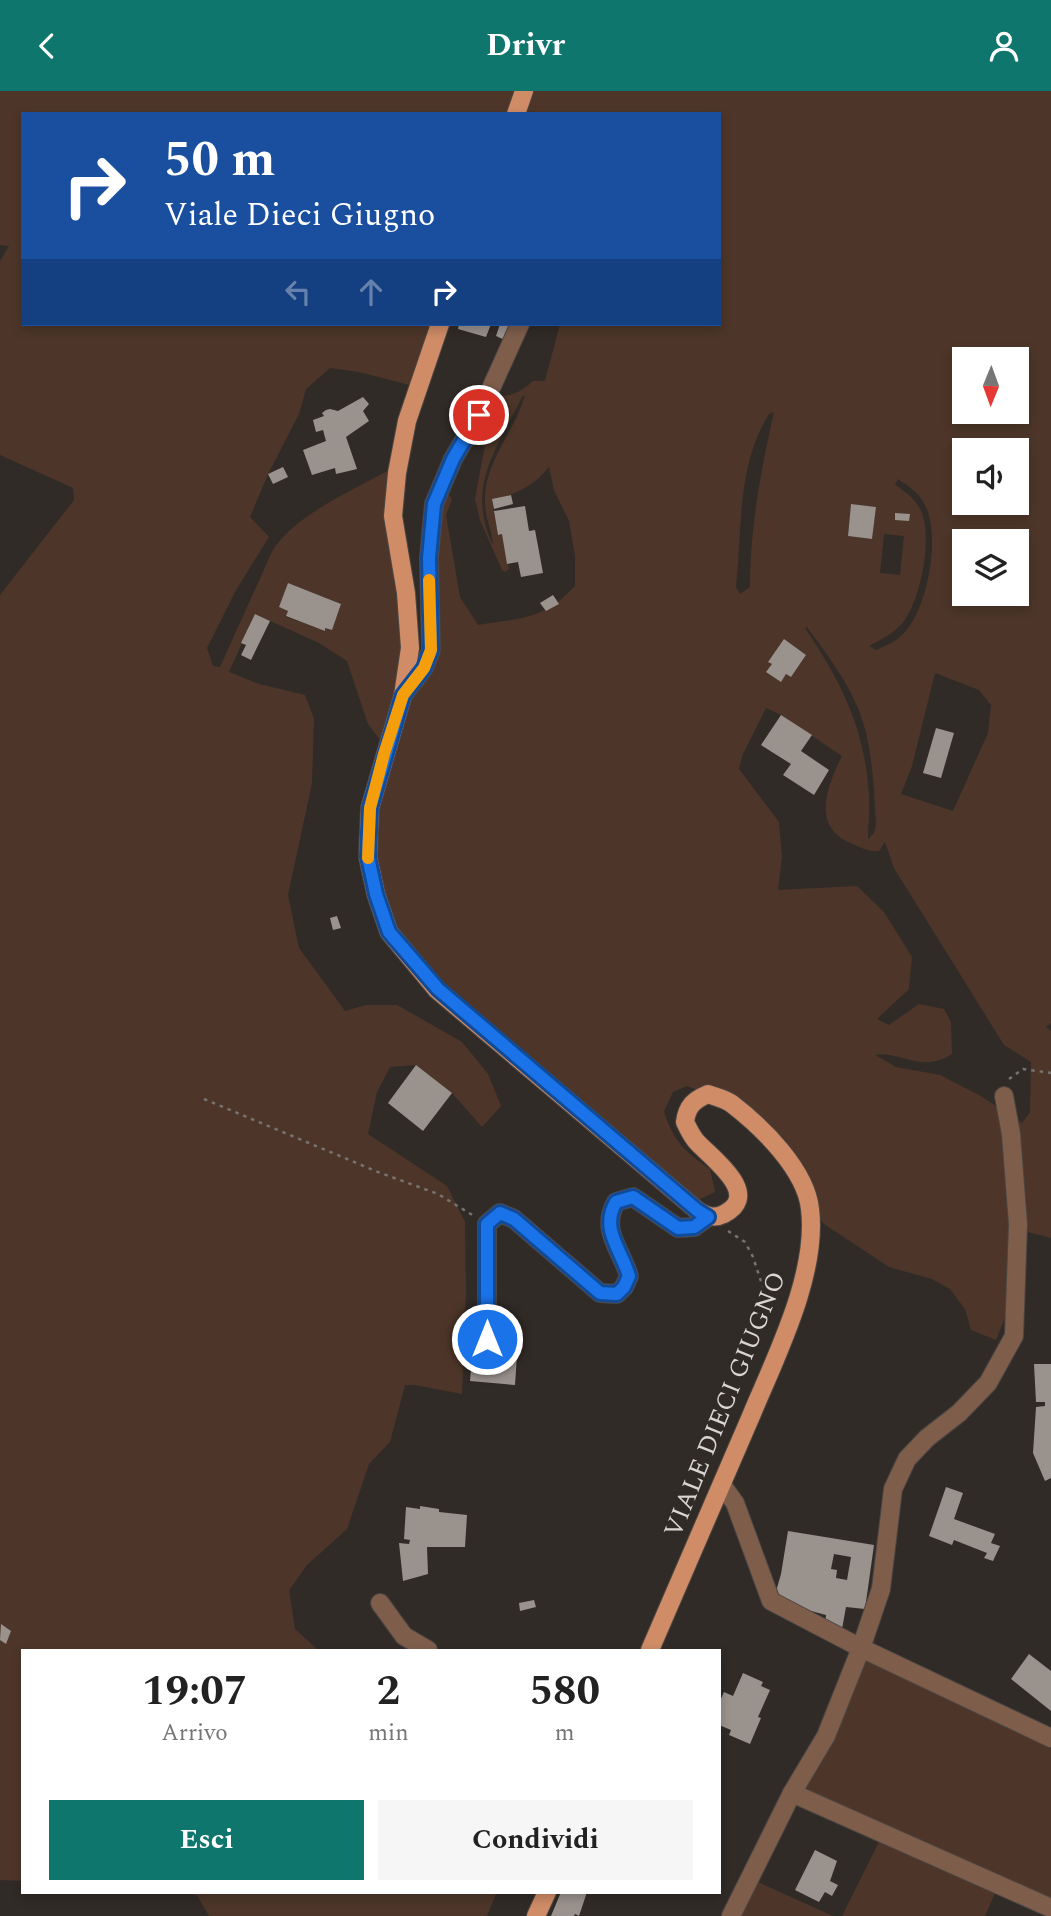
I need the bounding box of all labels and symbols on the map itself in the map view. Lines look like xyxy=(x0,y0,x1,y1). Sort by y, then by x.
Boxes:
north arrow xyxy=(952,347,1029,423)
pin xyxy=(449,385,509,445)
street label: VIALE DIECI GIUGNO xyxy=(653,1265,797,1543)
position arrow xyxy=(450,1302,524,1376)

